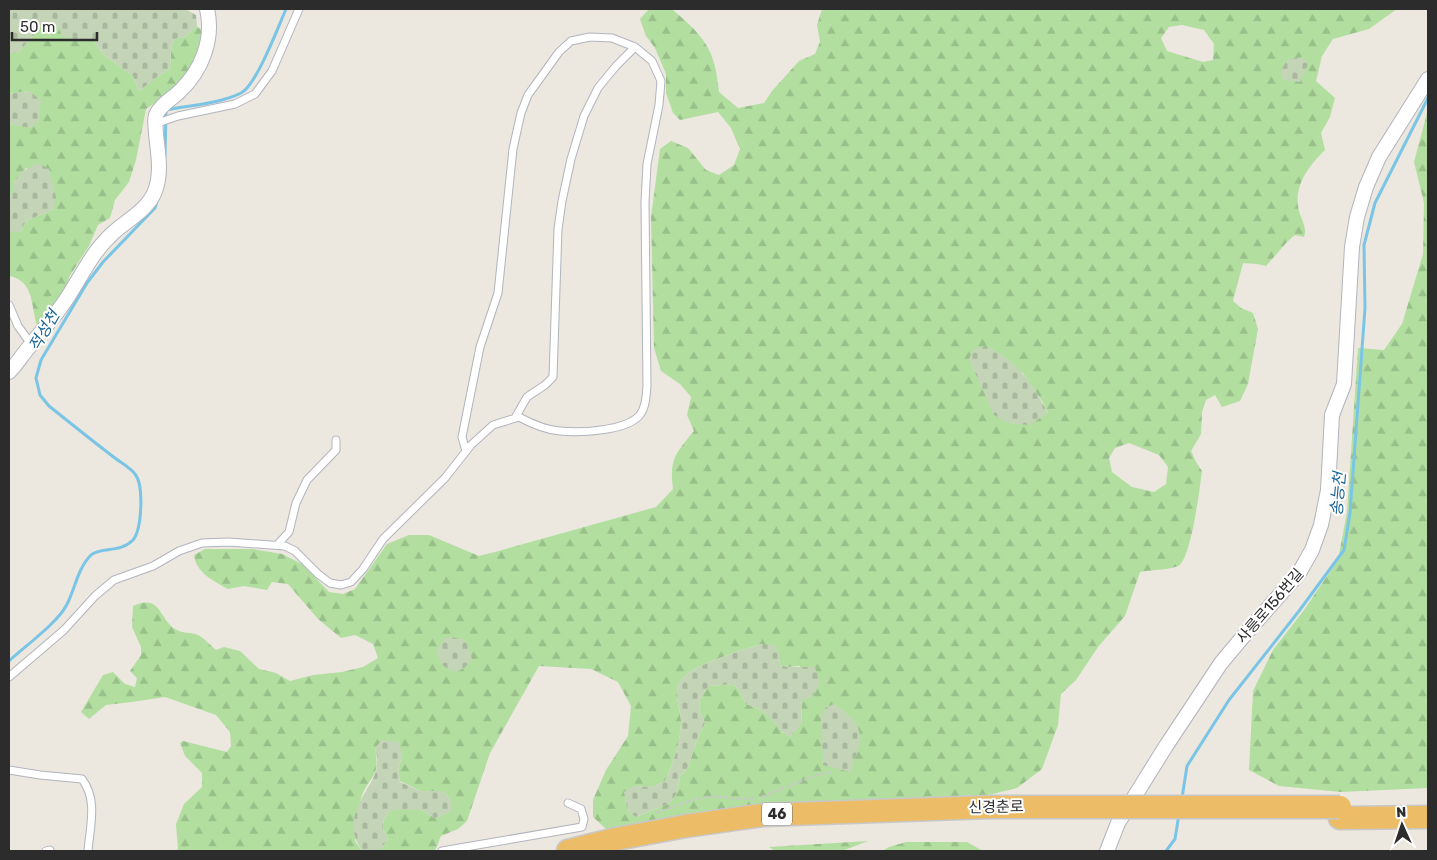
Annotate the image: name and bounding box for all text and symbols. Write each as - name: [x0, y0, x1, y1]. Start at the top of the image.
- scale bar: [12, 10, 98, 42]
- text: 50 m: [20, 18, 55, 36]
- water label: 적성천: [25, 305, 64, 355]
- water label: 송능천: [1327, 469, 1350, 517]
- street label: 사릉로156번길: [1233, 565, 1307, 647]
- street label: 신경춘로: [968, 798, 1024, 816]
- north arrow: [1377, 800, 1427, 850]
- road number: 46: [762, 802, 792, 826]
- text: N: [1396, 804, 1407, 821]

